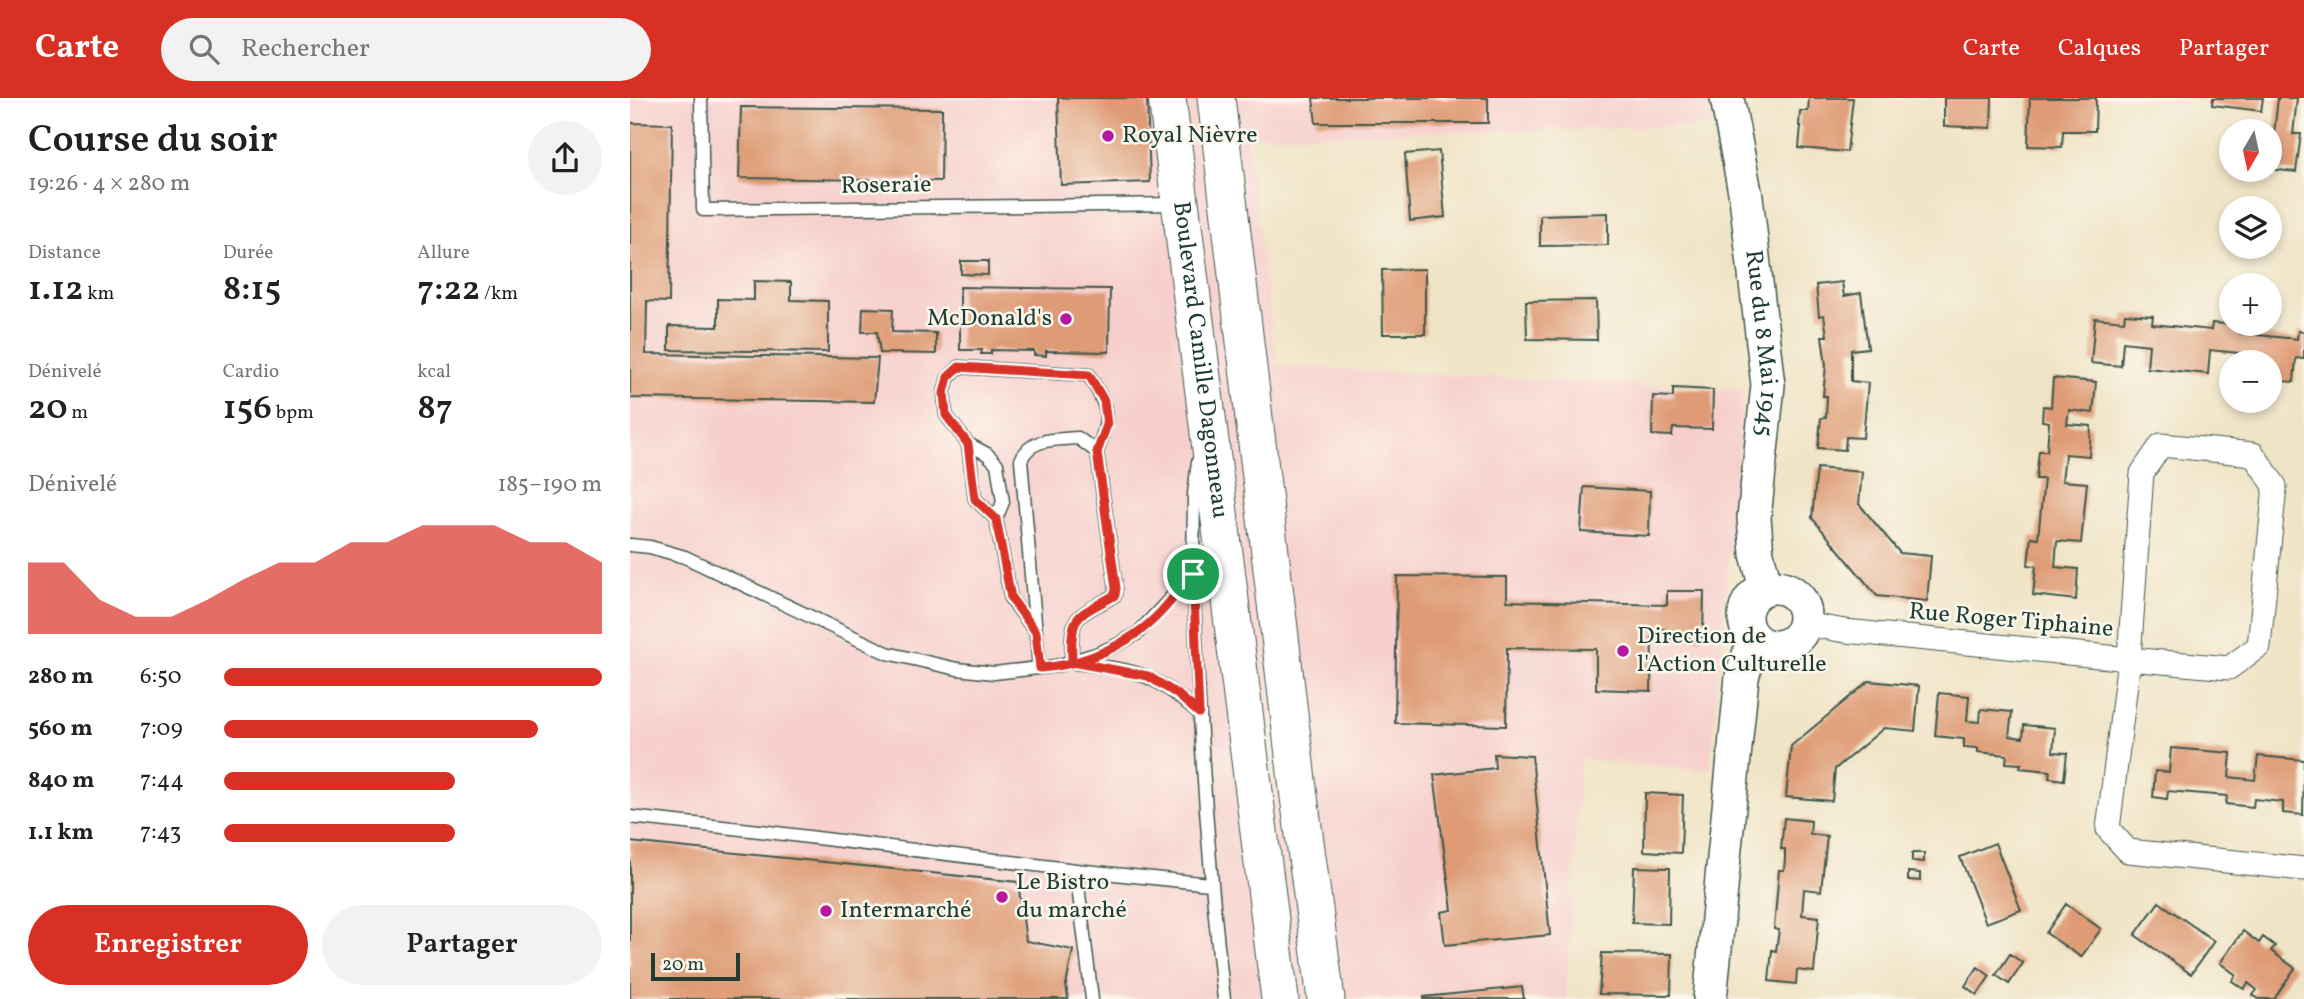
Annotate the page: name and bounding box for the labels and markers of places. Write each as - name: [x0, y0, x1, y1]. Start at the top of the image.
- place label: Royal Nièvre: [1122, 119, 1258, 153]
- marker: Royal Nièvre: [1100, 128, 1116, 144]
- place label: McDonald's: [927, 302, 1052, 336]
- marker: McDonald's: [1058, 311, 1074, 327]
- pin: [1163, 544, 1223, 604]
- place label: Direction de l'Action Culturelle: [1637, 620, 1827, 682]
- marker: Direction de l'Action Culturelle: [1615, 643, 1631, 659]
- place label: Le Bistro du marché: [1016, 866, 1127, 928]
- marker: Le Bistro du marché: [994, 889, 1010, 905]
- place label: Intermarché: [840, 894, 972, 928]
- marker: Intermarché: [818, 903, 834, 919]

